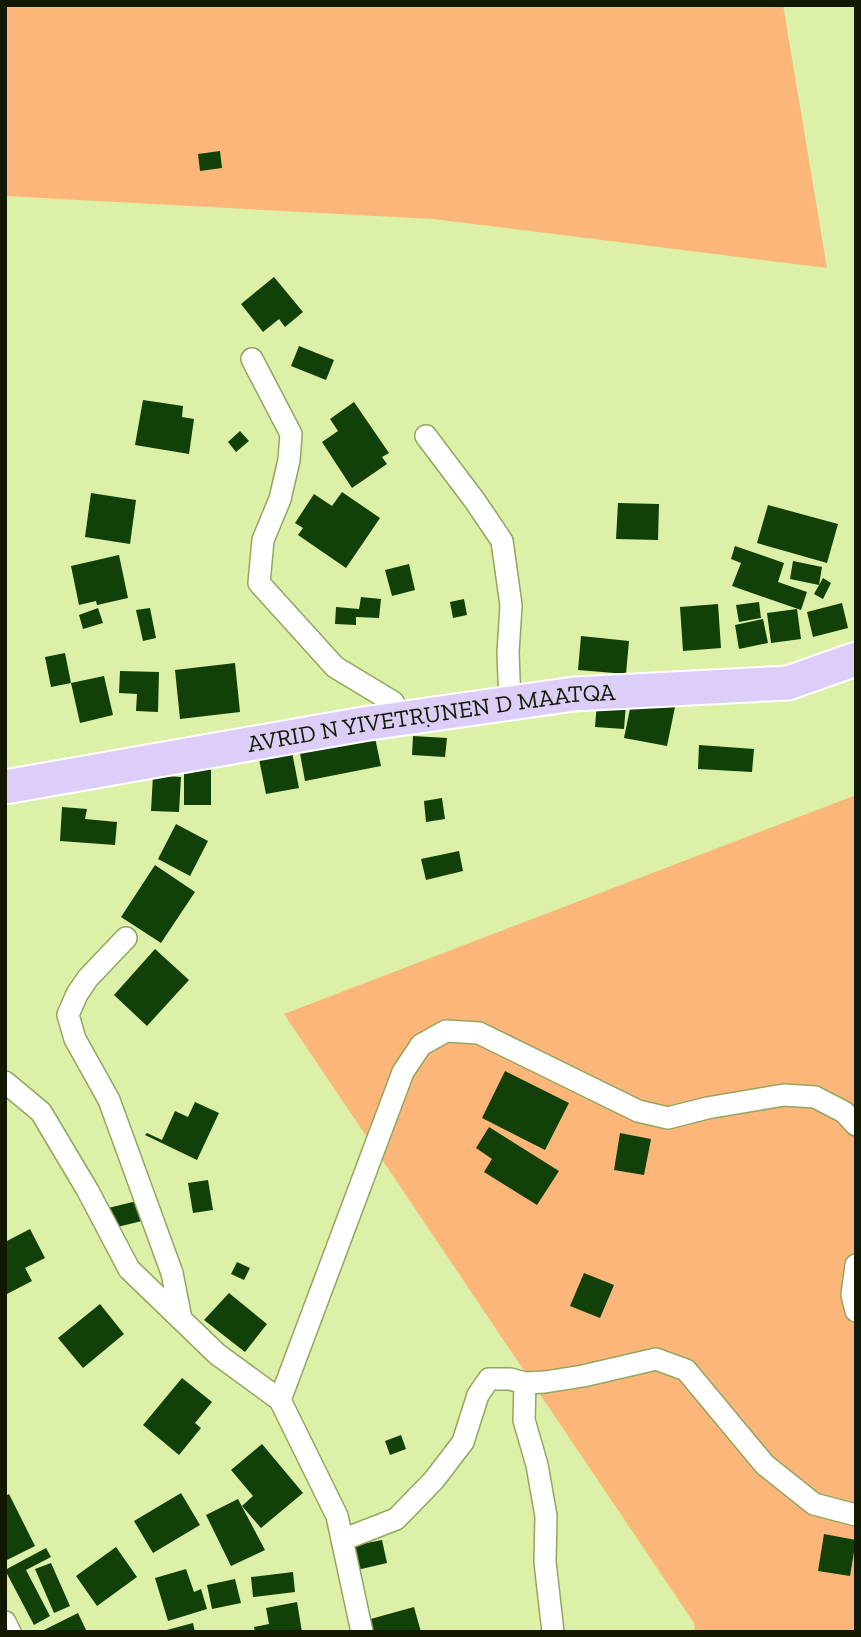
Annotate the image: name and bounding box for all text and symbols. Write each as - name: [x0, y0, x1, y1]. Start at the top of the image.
- street label: AVRID N YIVETṚUNEN D MAATQA: [245, 677, 616, 758]

